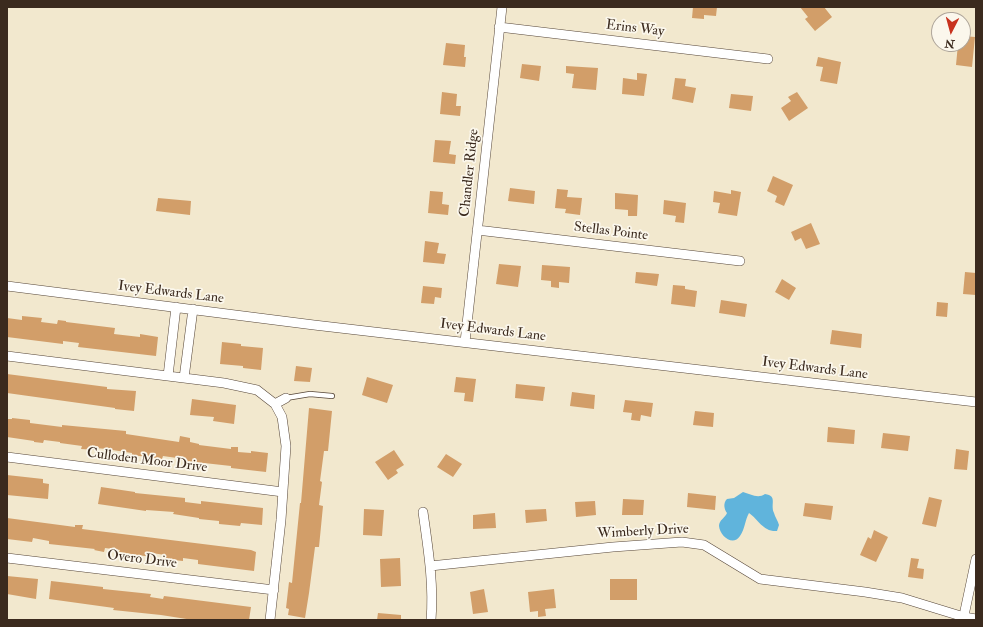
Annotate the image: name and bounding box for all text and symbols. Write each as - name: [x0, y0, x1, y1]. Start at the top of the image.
- north arrow: [931, 12, 971, 52]
- street label: Erins Way: [605, 17, 665, 41]
- text: N: [944, 36, 955, 50]
- street label: Chandler Ridge: [457, 128, 483, 218]
- street label: Stellas Pointe: [573, 219, 649, 245]
- street label: Ivey Edwards Lane: [117, 278, 225, 308]
- street label: Ivey Edwards Lane: [439, 316, 547, 346]
- street label: Ivey Edwards Lane: [761, 354, 869, 384]
- street label: Culloden Moor Drive: [86, 445, 208, 477]
- street label: Wimberly Drive: [597, 521, 689, 543]
- street label: Overo Drive: [106, 547, 178, 573]

